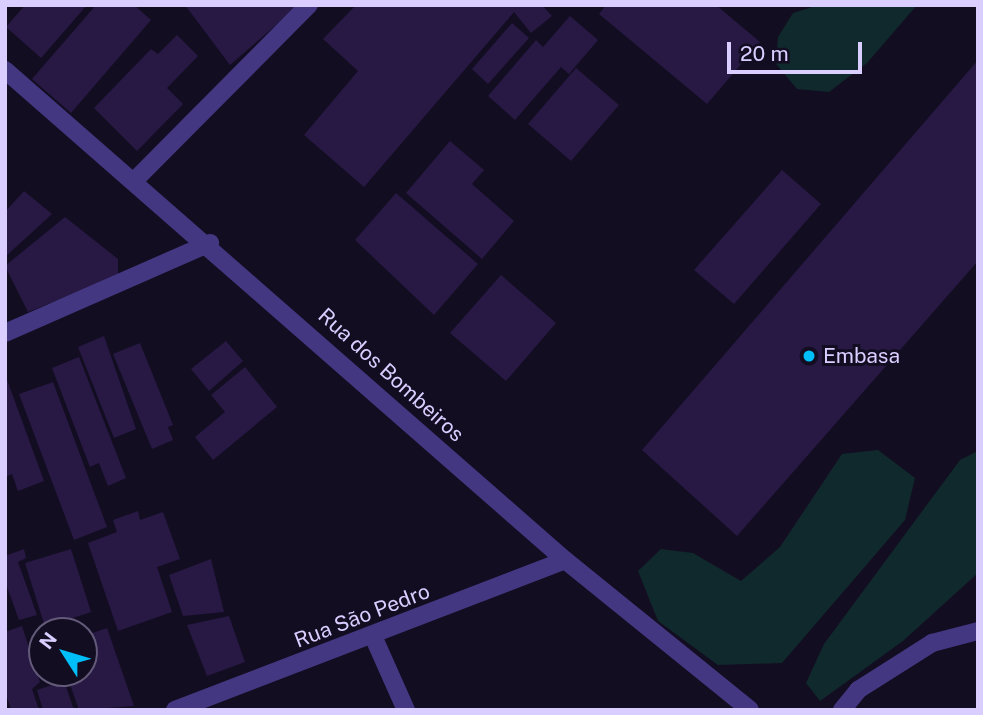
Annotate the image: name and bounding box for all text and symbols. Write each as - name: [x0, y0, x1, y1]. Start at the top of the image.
- scale bar: [731, 28, 866, 72]
- text: 20 m: [740, 41, 789, 66]
- street label: Rua dos Bombeiros: [313, 303, 469, 447]
- place label: Embasa: [823, 343, 900, 369]
- marker: Embasa: [801, 348, 817, 364]
- street label: Rua São Pedro: [291, 579, 433, 653]
- north arrow: [28, 617, 98, 687]
- text: N: [35, 628, 61, 653]

